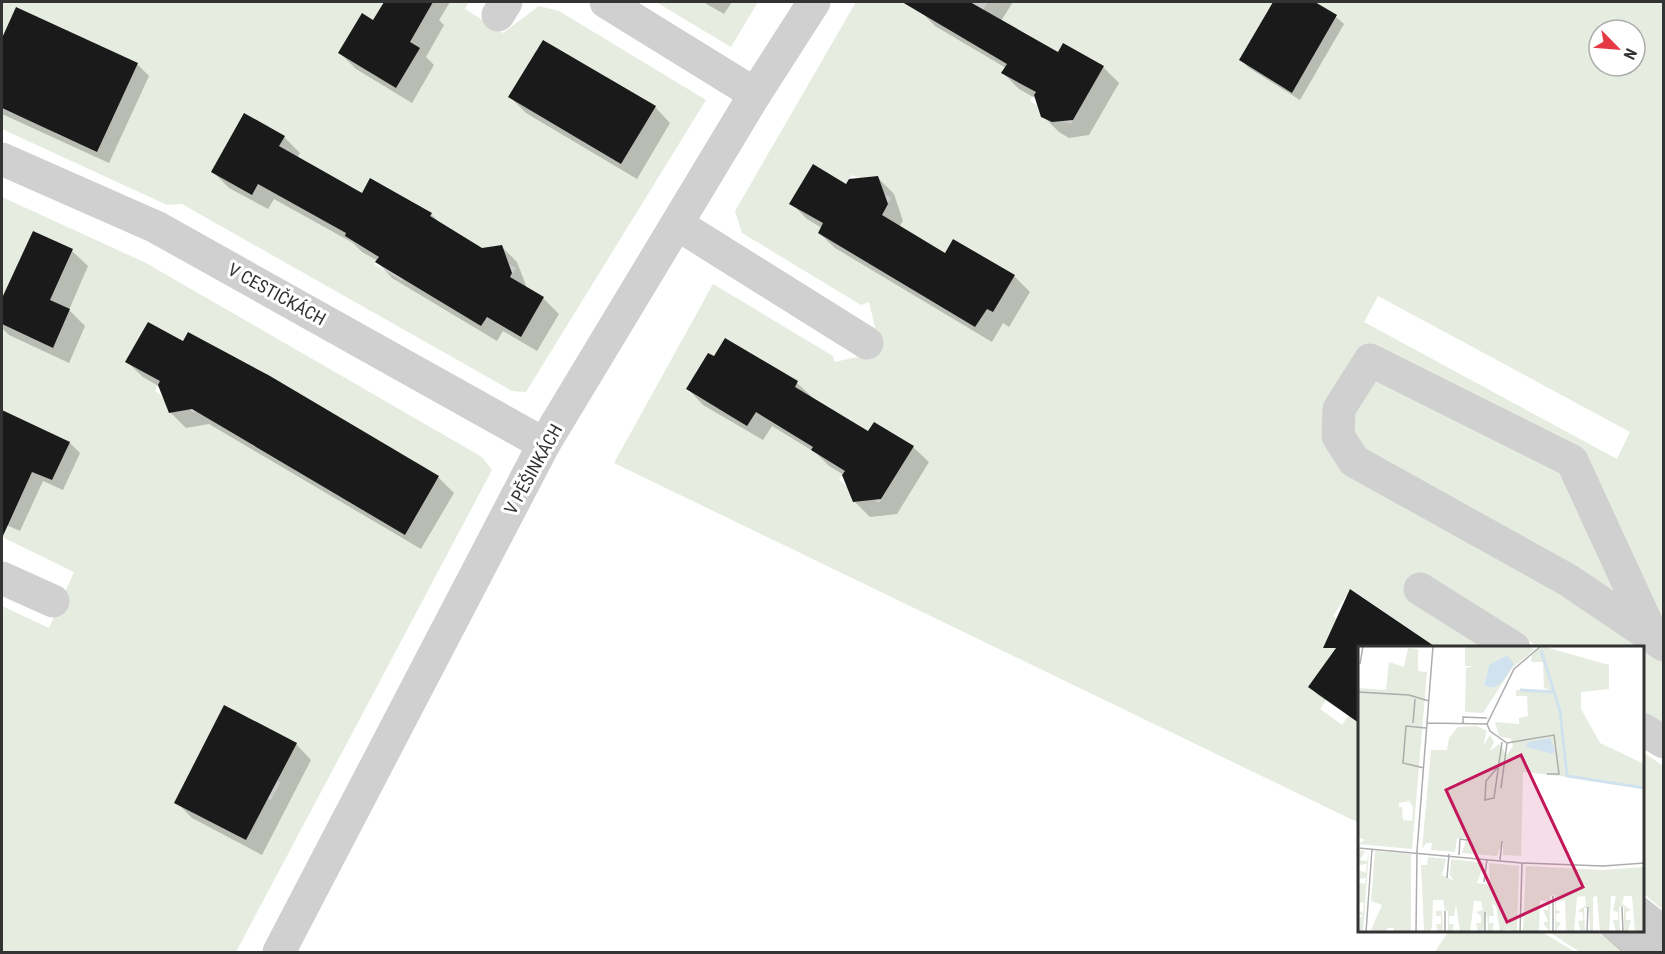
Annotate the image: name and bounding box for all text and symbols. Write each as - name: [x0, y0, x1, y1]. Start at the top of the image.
- north arrow: [1587, 18, 1647, 78]
- text: N: [1619, 46, 1641, 63]
- street label: V CESTIČKÁCH: [225, 259, 329, 329]
- street label: V PĚŠINKÁCH: [500, 420, 566, 518]
- inset map: [1358, 646, 1644, 933]

